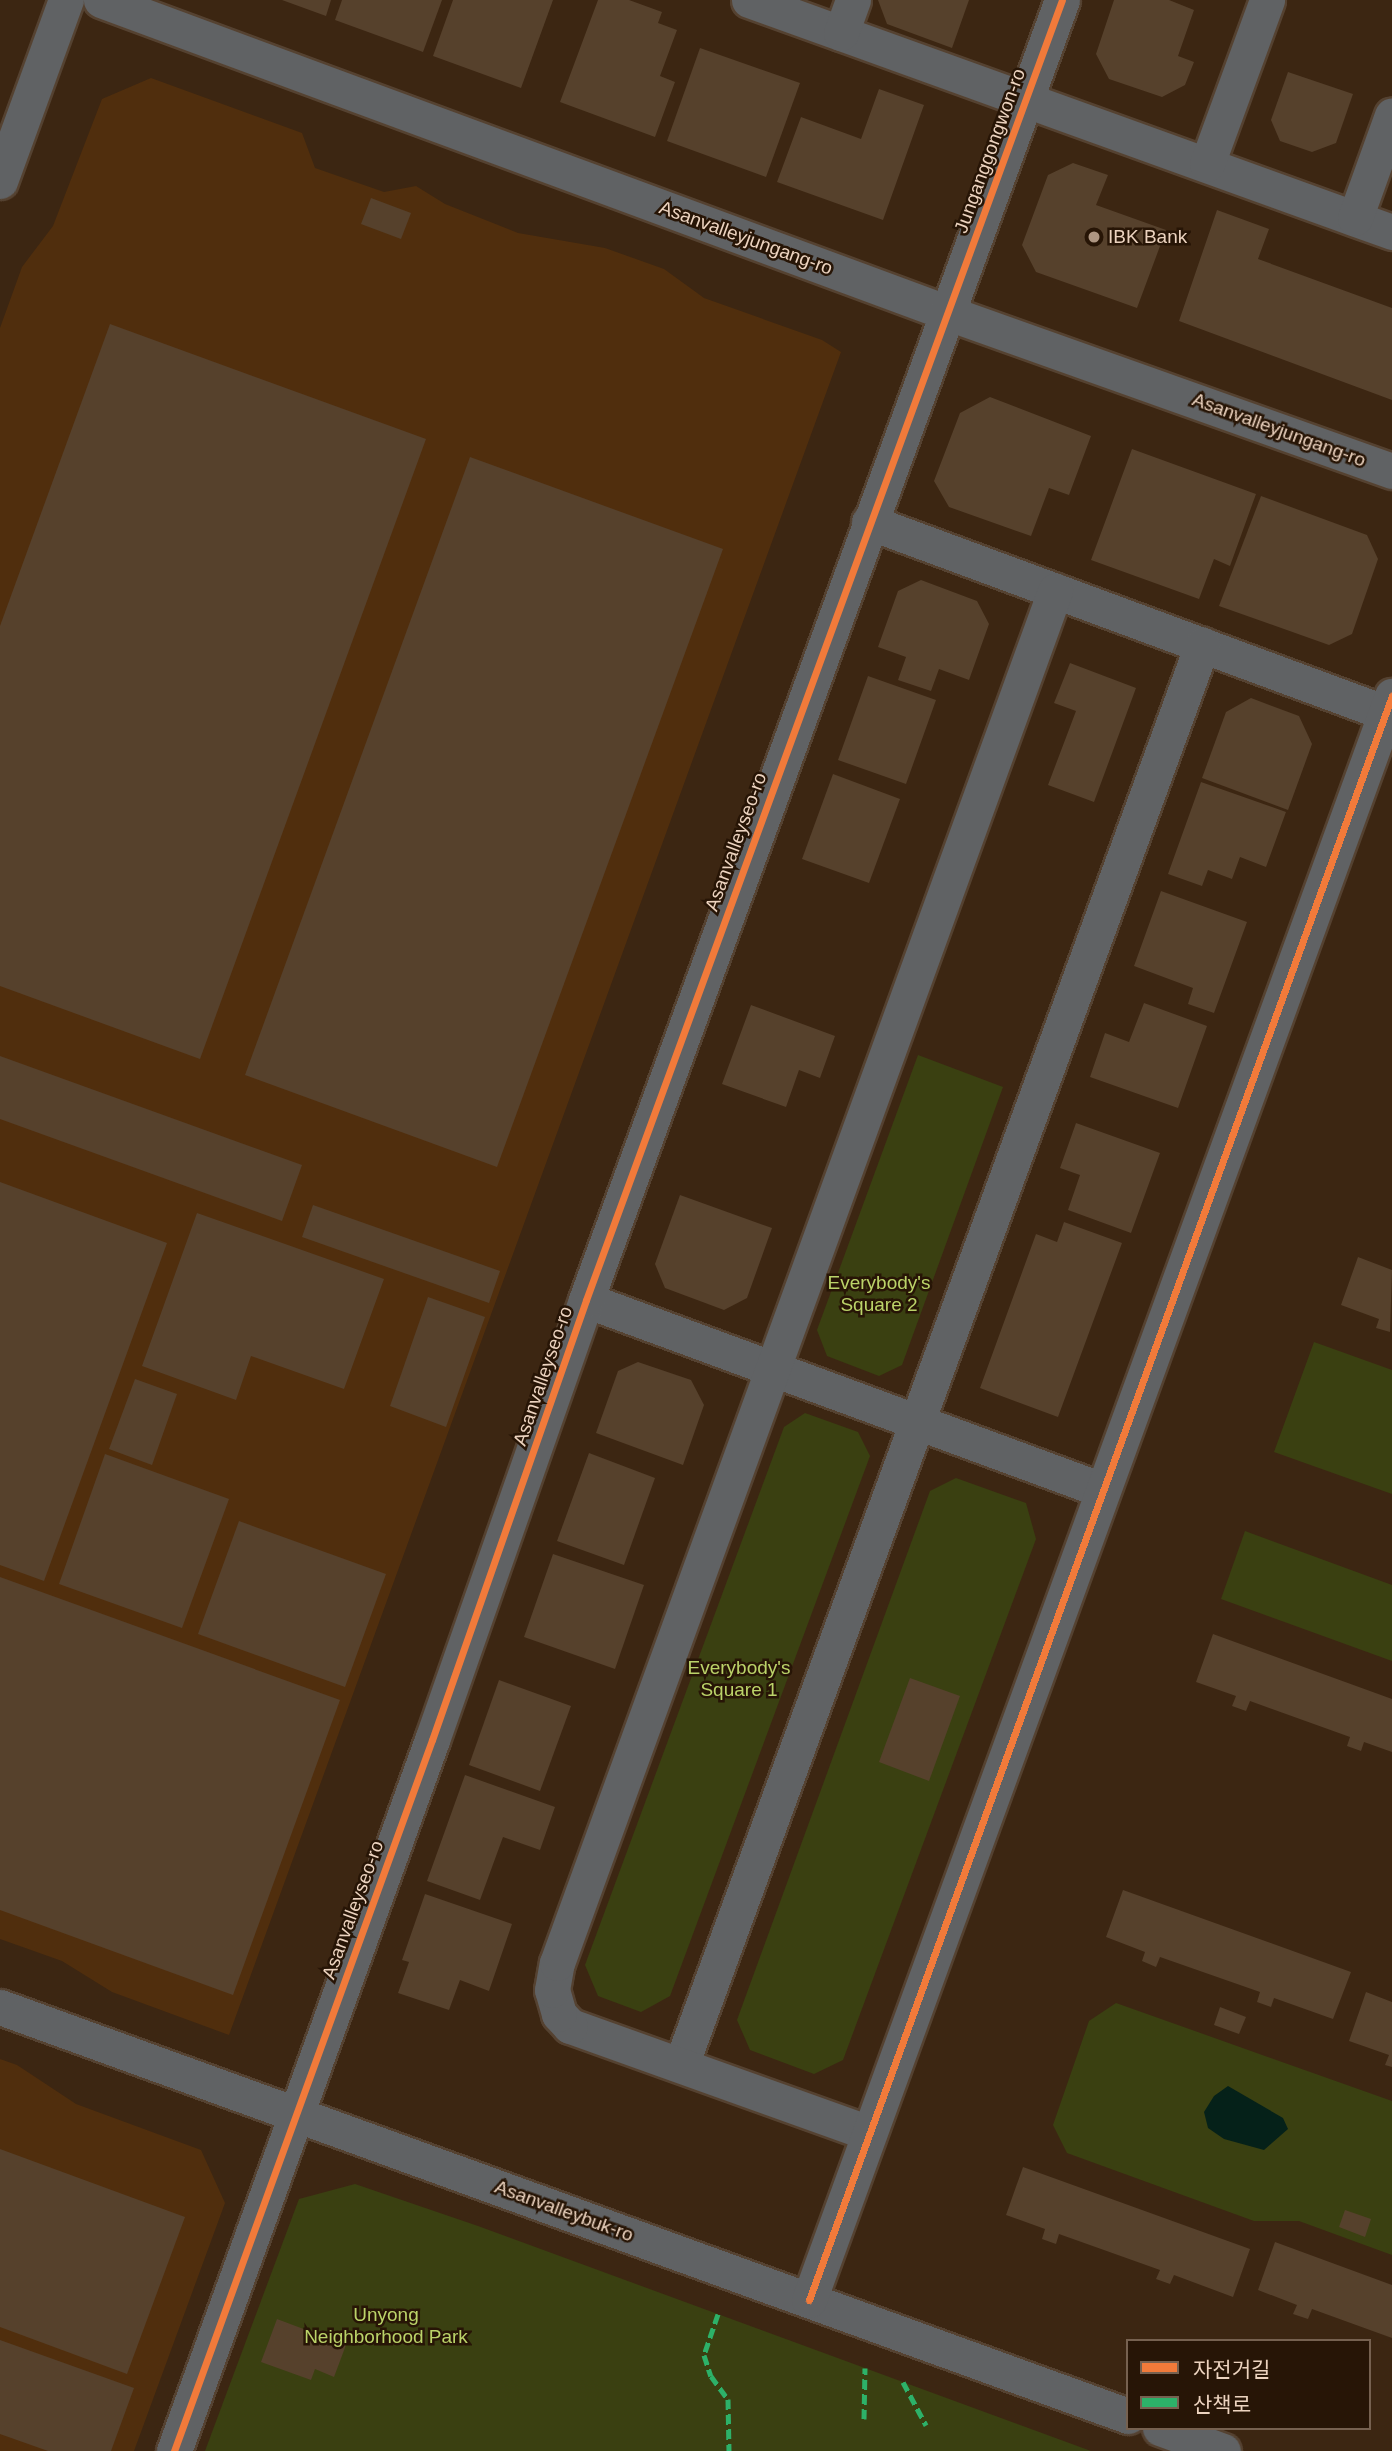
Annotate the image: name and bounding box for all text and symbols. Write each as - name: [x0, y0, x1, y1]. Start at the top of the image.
- street label: Junganggongwon-ro: [950, 66, 1030, 236]
- street label: Asanvalleyjungang-ro: [656, 196, 836, 280]
- place label: IBK Bank: [1108, 226, 1187, 248]
- marker: IBK Bank: [1086, 229, 1102, 245]
- street label: Asanvalleyjungang-ro: [1189, 388, 1369, 472]
- street label: Asanvalleyseo-ro: [700, 770, 772, 914]
- park label: Everybody's Square 2: [828, 1272, 930, 1316]
- street label: Asanvalleyseo-ro: [508, 1303, 578, 1449]
- park label: Everybody's Square 1: [688, 1657, 790, 1701]
- street label: Asanvalleyseo-ro: [317, 1838, 389, 1982]
- street label: Asanvalleybuk-ro: [492, 2175, 636, 2247]
- park label: Unyong Neighborhood Park: [304, 2304, 468, 2348]
- legend: [1126, 2339, 1371, 2430]
- text: 자전거길: [1193, 2358, 1270, 2381]
- text: 산책로: [1193, 2393, 1251, 2416]

